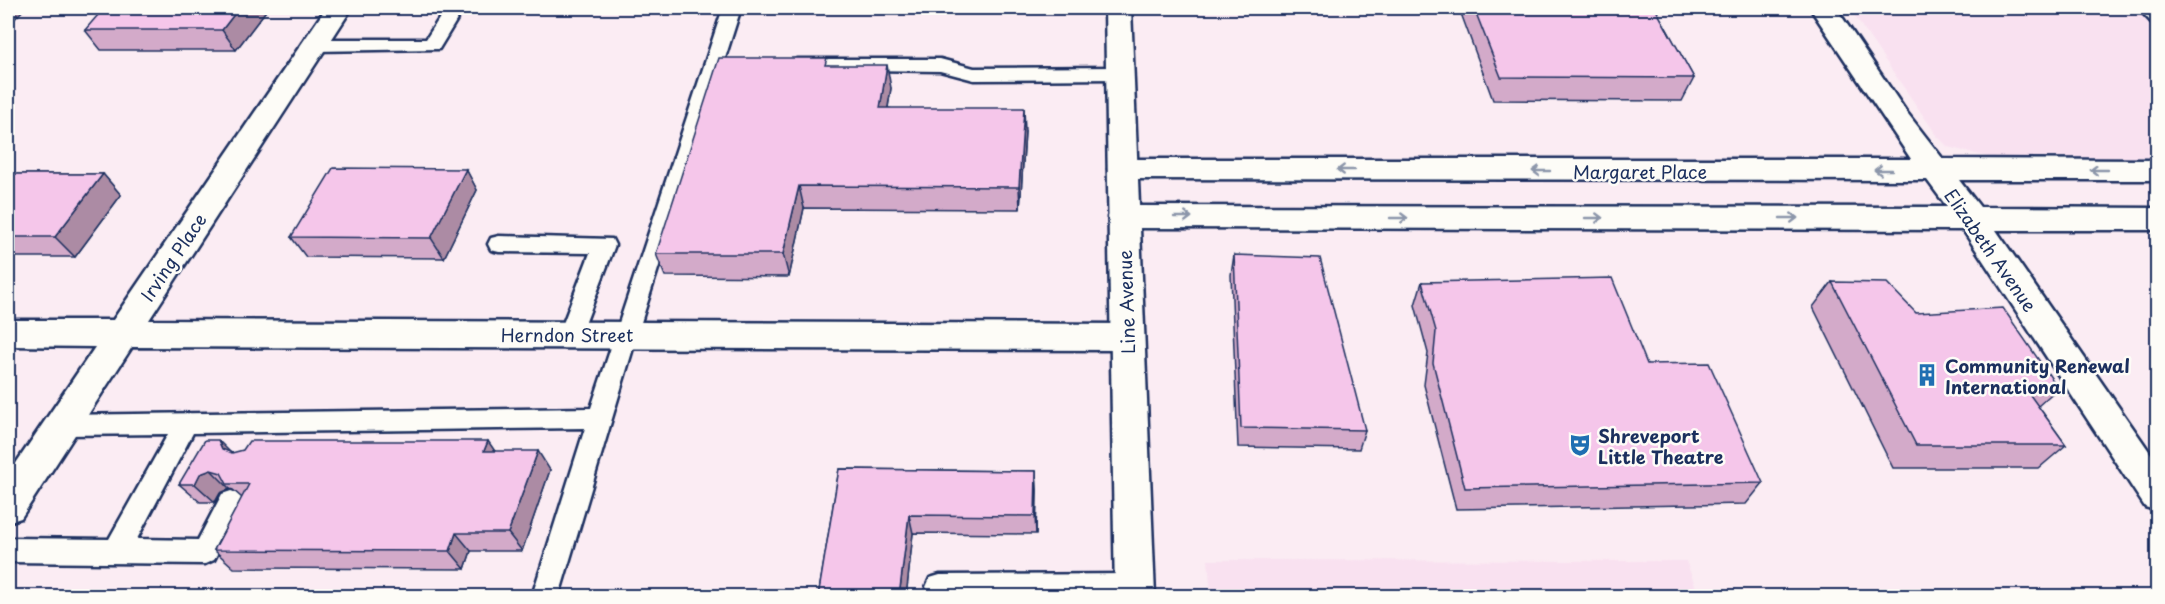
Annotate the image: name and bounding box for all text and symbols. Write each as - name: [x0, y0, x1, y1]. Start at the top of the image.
- street label: Margaret Place: [1573, 158, 1707, 185]
- one-way arrow: [1337, 164, 1357, 176]
- one-way arrow: [1874, 164, 1894, 176]
- one-way arrow: [2090, 164, 2109, 176]
- one-way arrow: [1532, 165, 1552, 177]
- street label: Elizabeth Avenue: [1938, 183, 2044, 317]
- street label: Irving Place: [134, 208, 212, 306]
- one-way arrow: [1172, 211, 1192, 223]
- one-way arrow: [1388, 212, 1408, 224]
- one-way arrow: [1583, 212, 1603, 224]
- one-way arrow: [1778, 212, 1798, 224]
- street label: Line Avenue: [1111, 249, 1141, 354]
- street label: Herndon Street: [501, 321, 633, 348]
- place label: Community Renewal International: [1945, 352, 2130, 400]
- building icon: Community Renewal International: [1914, 362, 1940, 388]
- place label: Shreveport Little Theatre: [1598, 422, 1724, 470]
- theatre icon: Shreveport Little Theatre: [1567, 432, 1593, 458]

